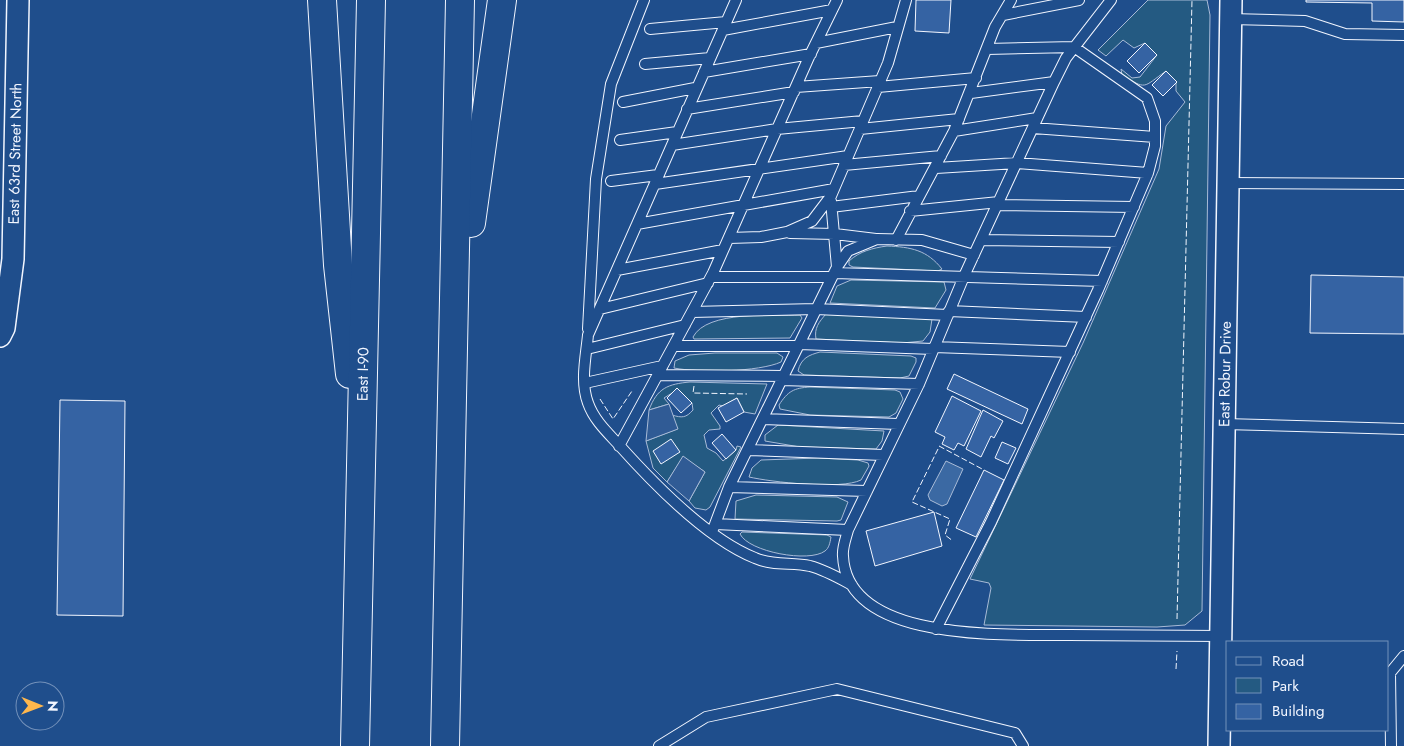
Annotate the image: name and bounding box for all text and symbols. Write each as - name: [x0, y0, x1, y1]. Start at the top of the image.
- street label: East 63rd Street North: [3, 83, 27, 225]
- street label: East Robur Drive: [1213, 321, 1237, 427]
- street label: East I-90: [351, 347, 375, 401]
- legend: [1226, 641, 1389, 731]
- text: Road: [1272, 650, 1304, 672]
- text: Park: [1272, 675, 1299, 697]
- north arrow: [15, 681, 65, 731]
- text: N: [43, 700, 63, 712]
- text: Building: [1272, 700, 1324, 722]

